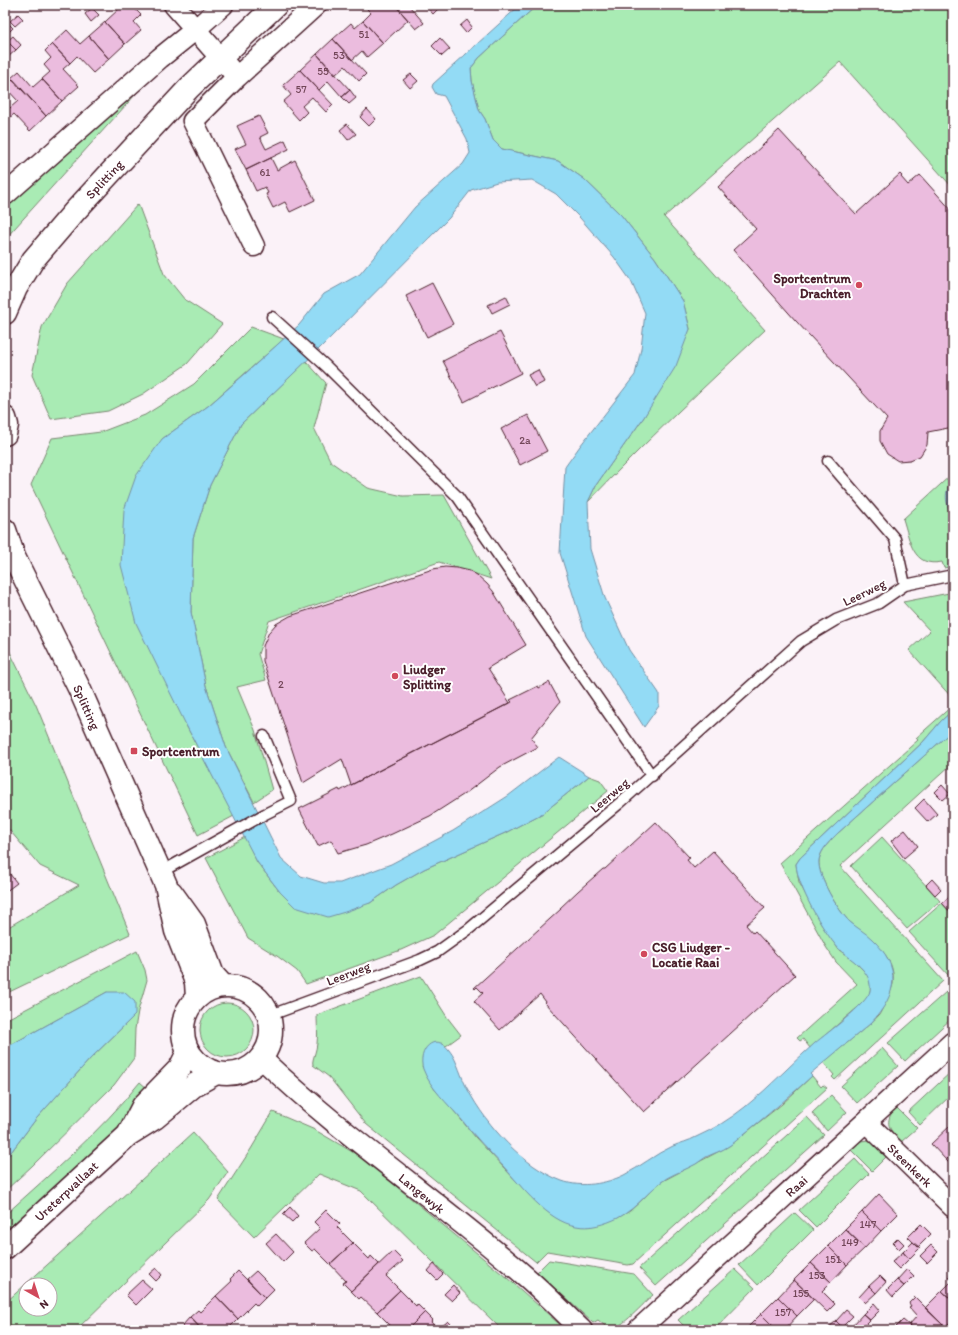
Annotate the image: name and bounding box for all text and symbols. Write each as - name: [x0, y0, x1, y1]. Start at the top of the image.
- house number: 51: [359, 28, 369, 41]
- house number: 53: [333, 49, 345, 62]
- house number: 55: [317, 65, 329, 78]
- house number: 57: [295, 83, 307, 96]
- street label: Splitting: [83, 157, 126, 202]
- house number: 61: [260, 166, 270, 179]
- place label: Sportcentrum Drachten: [773, 271, 852, 301]
- marker: Sportcentrum Drachten: [854, 280, 864, 290]
- house number: 2a: [519, 434, 531, 447]
- street label: Leerweg: [840, 576, 888, 609]
- place label: Liudger Splitting: [403, 662, 451, 693]
- marker: Liudger Splitting: [390, 671, 400, 681]
- house number: 2: [278, 678, 284, 691]
- street label: Splitting: [70, 682, 103, 732]
- place label: Sportcentrum: [142, 744, 220, 760]
- marker: Sportcentrum: [129, 746, 139, 756]
- street label: Leerweg: [587, 775, 632, 816]
- place label: CSG Liudger - Locatie Raai: [652, 940, 731, 970]
- marker: CSG Liudger - Locatie Raai: [639, 949, 649, 959]
- street label: Leerweg: [324, 958, 373, 989]
- street label: Steenkerk: [884, 1140, 935, 1191]
- street label: Ureterpvallaat: [32, 1158, 101, 1225]
- street label: Langewyk: [396, 1170, 448, 1217]
- street label: Raai: [782, 1173, 810, 1200]
- house number: 147: [859, 1218, 877, 1231]
- house number: 149: [841, 1236, 859, 1249]
- house number: 151: [825, 1253, 841, 1266]
- house number: 153: [809, 1269, 825, 1282]
- north arrow: [18, 1277, 58, 1317]
- house number: 155: [793, 1287, 810, 1300]
- text: N: [37, 1297, 51, 1312]
- house number: 157: [775, 1306, 792, 1319]

